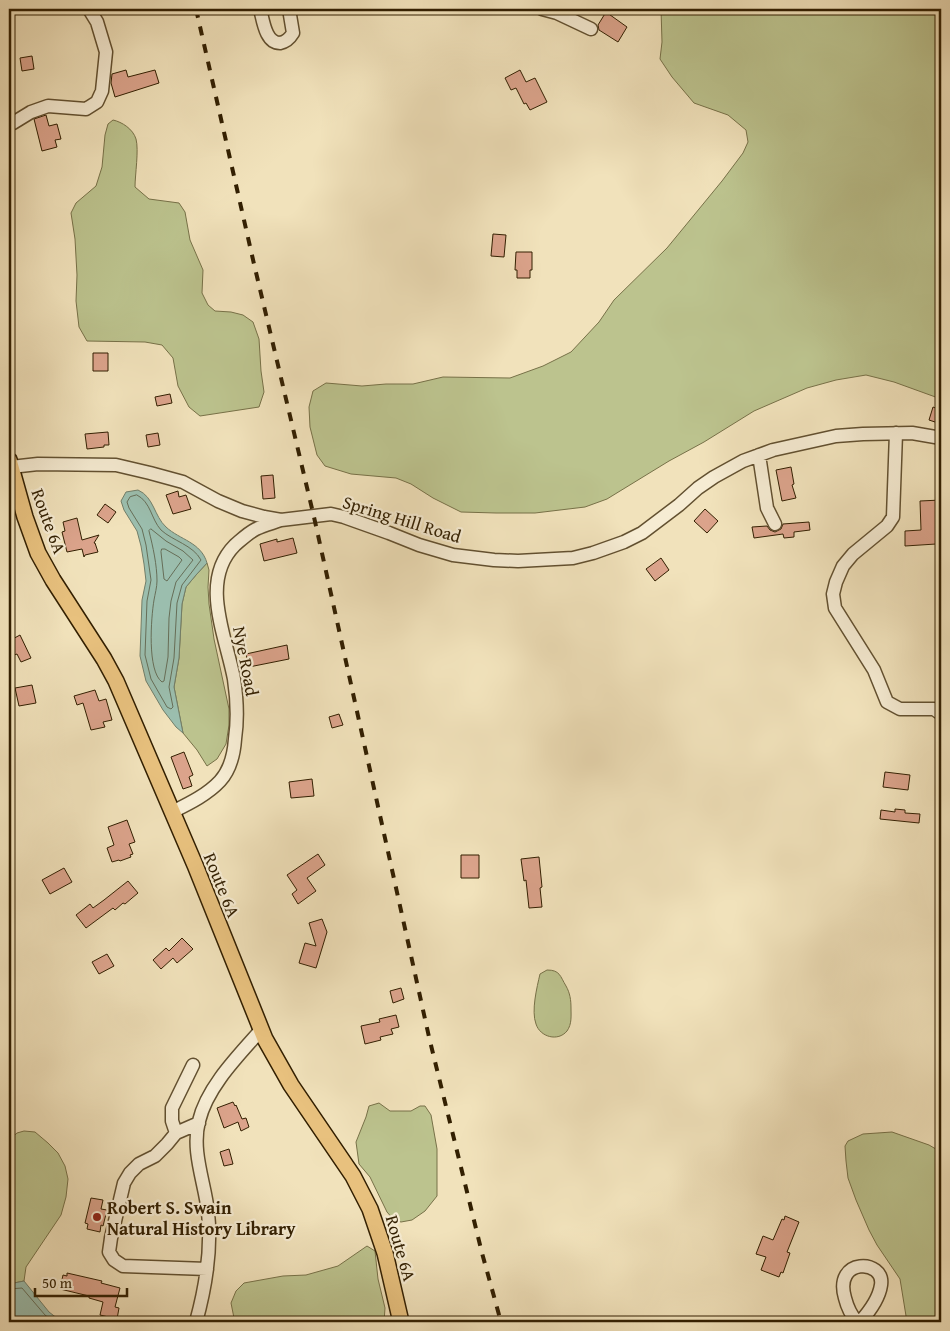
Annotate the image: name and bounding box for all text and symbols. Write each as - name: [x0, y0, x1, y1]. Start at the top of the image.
- street label: Route 6A: [25, 485, 73, 557]
- street label: Spring Hill Road: [339, 488, 465, 550]
- street label: Nye Road: [226, 624, 266, 699]
- street label: Route 6A: [197, 849, 247, 921]
- place label: Robert S. Swain Natural History Library: [107, 1194, 296, 1242]
- marker: Robert S. Swain Natural History Library: [91, 1211, 103, 1223]
- street label: Route 6A: [379, 1212, 423, 1284]
- scale bar: [35, 1266, 128, 1298]
- text: 50 m: [42, 1272, 73, 1293]

